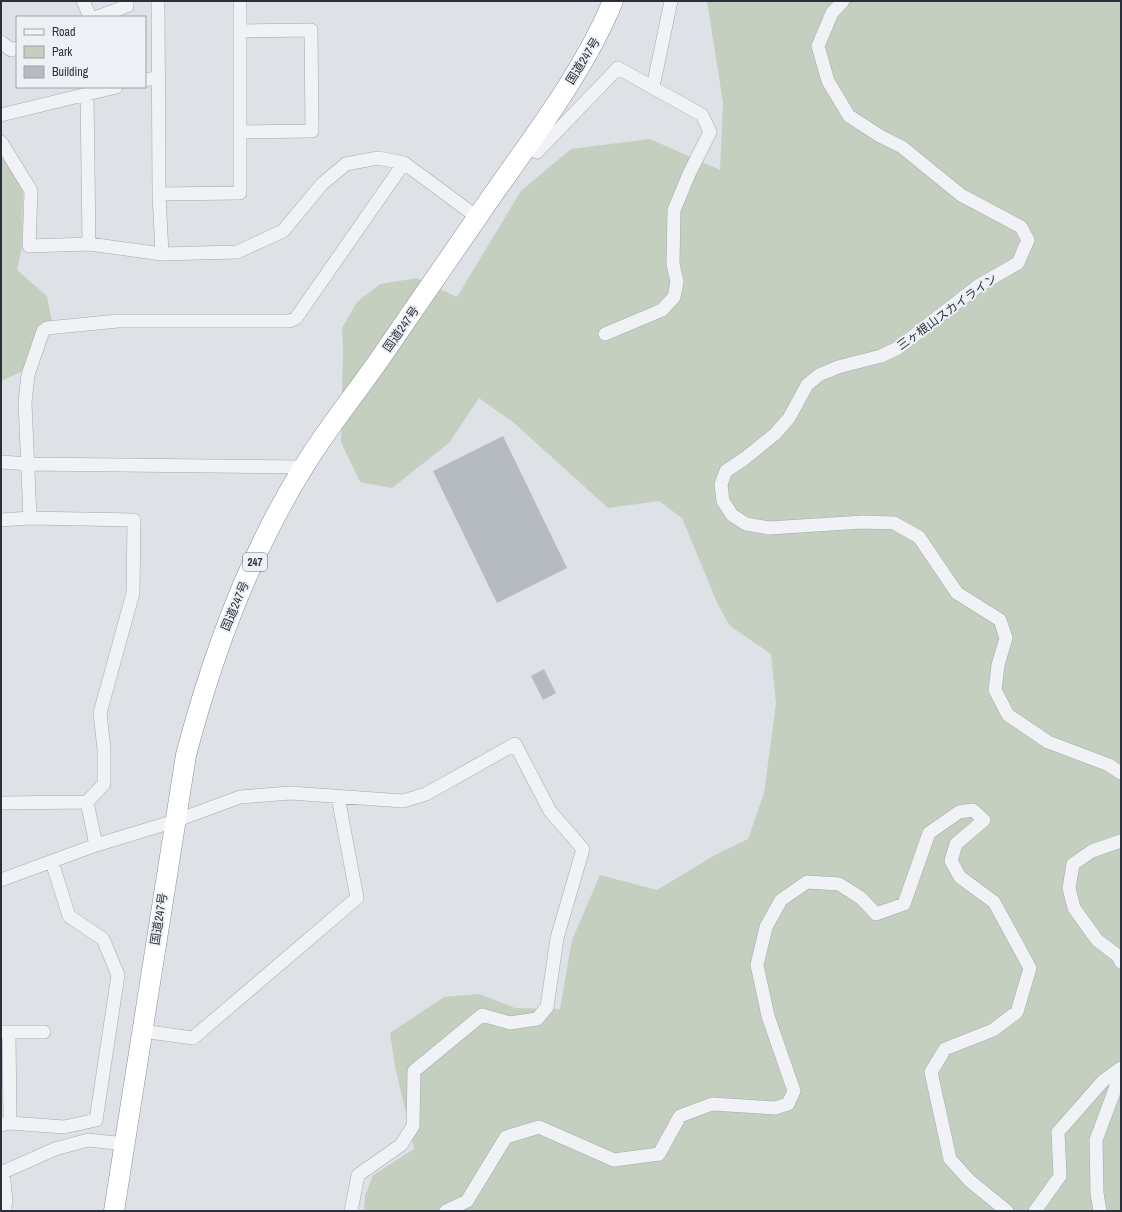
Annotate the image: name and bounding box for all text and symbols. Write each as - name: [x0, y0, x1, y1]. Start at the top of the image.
- legend: [16, 16, 146, 88]
- text: Road: [52, 24, 76, 40]
- street label: 国道247号: [562, 35, 604, 87]
- text: Park: [52, 44, 72, 60]
- text: Building: [52, 64, 89, 80]
- street label: 三ヶ根山スカイライン: [894, 270, 1000, 354]
- street label: 国道247号: [379, 303, 423, 355]
- road number: 247: [243, 553, 267, 571]
- street label: 国道247号: [217, 579, 253, 633]
- street label: 国道247号: [147, 892, 171, 946]

